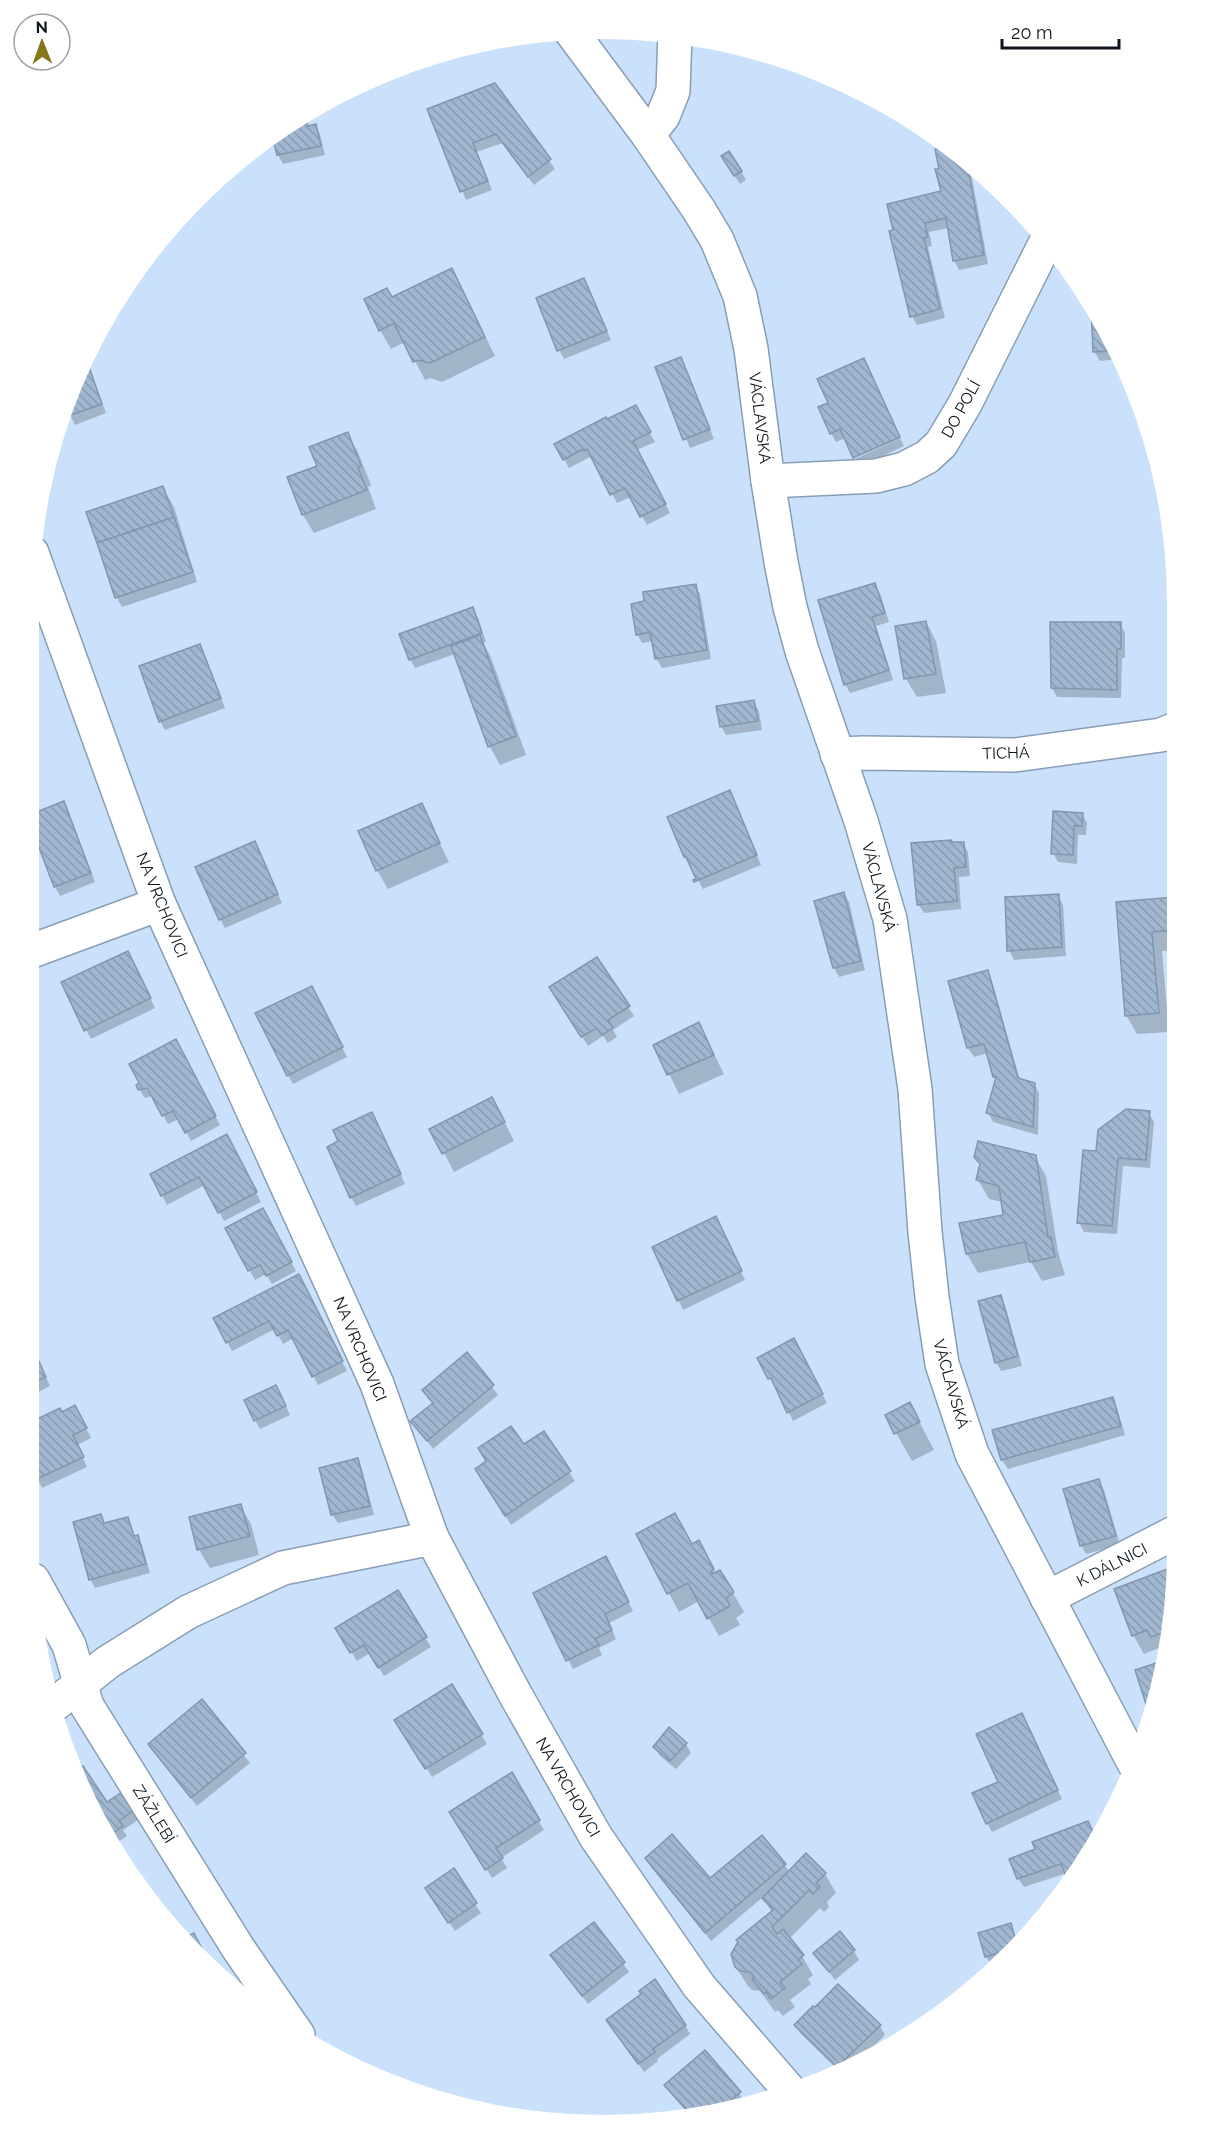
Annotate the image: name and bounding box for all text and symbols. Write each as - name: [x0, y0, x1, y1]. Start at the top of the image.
- north arrow: [12, 12, 72, 72]
- scale bar: [1002, 12, 1119, 50]
- text: N: [35, 18, 48, 37]
- text: 20 m: [1011, 22, 1053, 43]
- street label: VÁCLAVSKÁ: [745, 371, 776, 465]
- street label: DO POLÍ: [937, 376, 985, 441]
- street label: TICHÁ: [982, 742, 1030, 763]
- street label: VÁCLAVSKÁ: [858, 840, 901, 934]
- street label: NA VRCHOVICI: [132, 850, 192, 960]
- street label: NA VRCHOVICI: [329, 1294, 391, 1404]
- street label: VÁCLAVSKÁ: [929, 1337, 974, 1431]
- street label: K DÁLNICI: [1073, 1538, 1150, 1591]
- street label: NA VRCHOVICI: [532, 1734, 604, 1840]
- street label: ZÁŽLEBÍ: [129, 1781, 180, 1846]

